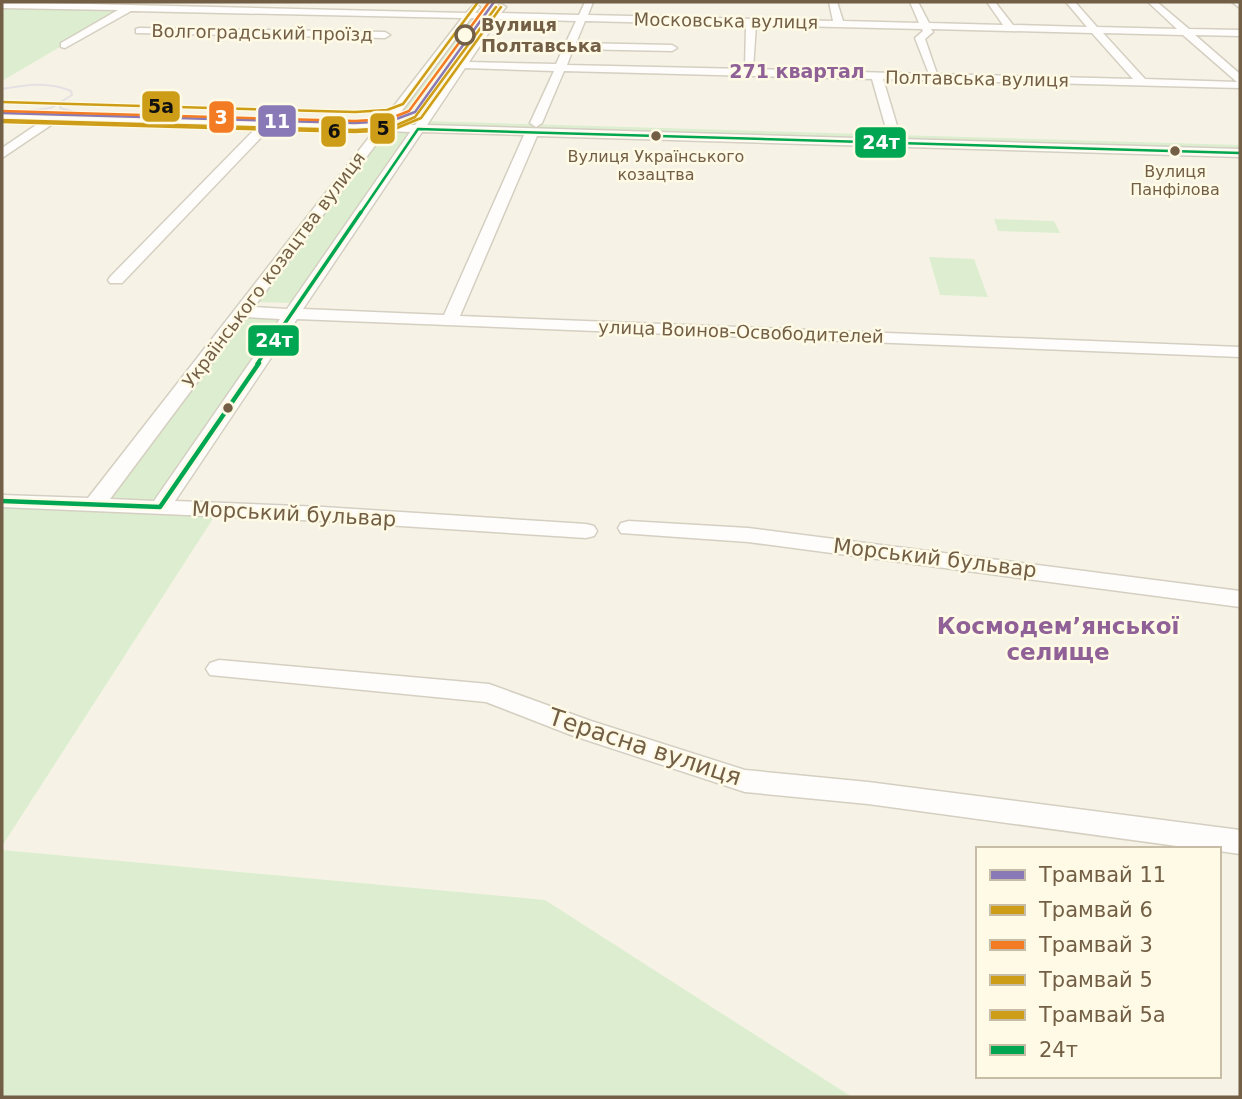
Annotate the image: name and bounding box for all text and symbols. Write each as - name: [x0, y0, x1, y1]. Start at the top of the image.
- street label: Московська вулиця: [634, 8, 818, 33]
- place label: Вулиця Полтавська: [481, 14, 602, 56]
- street label: Волгоградський проїзд: [151, 20, 373, 45]
- marker: Вулиця Полтавська: [455, 25, 475, 45]
- district label: 271 квартал: [729, 60, 865, 82]
- street label: Полтавська вулиця: [885, 66, 1069, 91]
- line badge: 5а: [141, 90, 181, 123]
- text: 5а: [148, 95, 174, 117]
- line badge: 3: [208, 100, 235, 134]
- line badge: 11: [257, 104, 297, 138]
- text: 3: [214, 106, 228, 128]
- text: 11: [264, 110, 290, 132]
- line badge: 5: [369, 112, 396, 145]
- line badge: 6: [320, 115, 347, 148]
- text: 5: [376, 117, 390, 139]
- text: 6: [327, 120, 341, 142]
- line badge: 24т: [854, 126, 907, 159]
- marker: Вулиця Українського козацтва: [649, 129, 663, 143]
- text: 24т: [862, 131, 900, 153]
- marker: Вулиця Панфілова: [1168, 144, 1182, 158]
- place label: Вулиця Українського козацтва: [568, 147, 744, 184]
- street label: Українського козацтва вулиця: [178, 148, 369, 392]
- place label: Вулиця Панфілова: [1130, 162, 1220, 199]
- street label: улица Воинов-Освободителей: [598, 316, 884, 347]
- line badge: 24т: [247, 324, 300, 357]
- text: 24т: [255, 329, 293, 351]
- unlabelled marker: [221, 401, 235, 415]
- street label: Морський бульвар: [191, 497, 397, 531]
- street label: Морський бульвар: [832, 534, 1038, 582]
- district label: Космодем’янської селище: [937, 613, 1179, 665]
- street label: Терасна вулиця: [544, 702, 745, 791]
- legend: [976, 847, 1221, 1078]
- text: Трамвай 11: [1038, 863, 1166, 887]
- text: Трамвай 6: [1038, 898, 1153, 922]
- text: Трамвай 3: [1038, 933, 1153, 957]
- text: Трамвай 5: [1038, 968, 1153, 992]
- text: Трамвай 5а: [1038, 1003, 1166, 1027]
- text: 24т: [1039, 1038, 1078, 1062]

